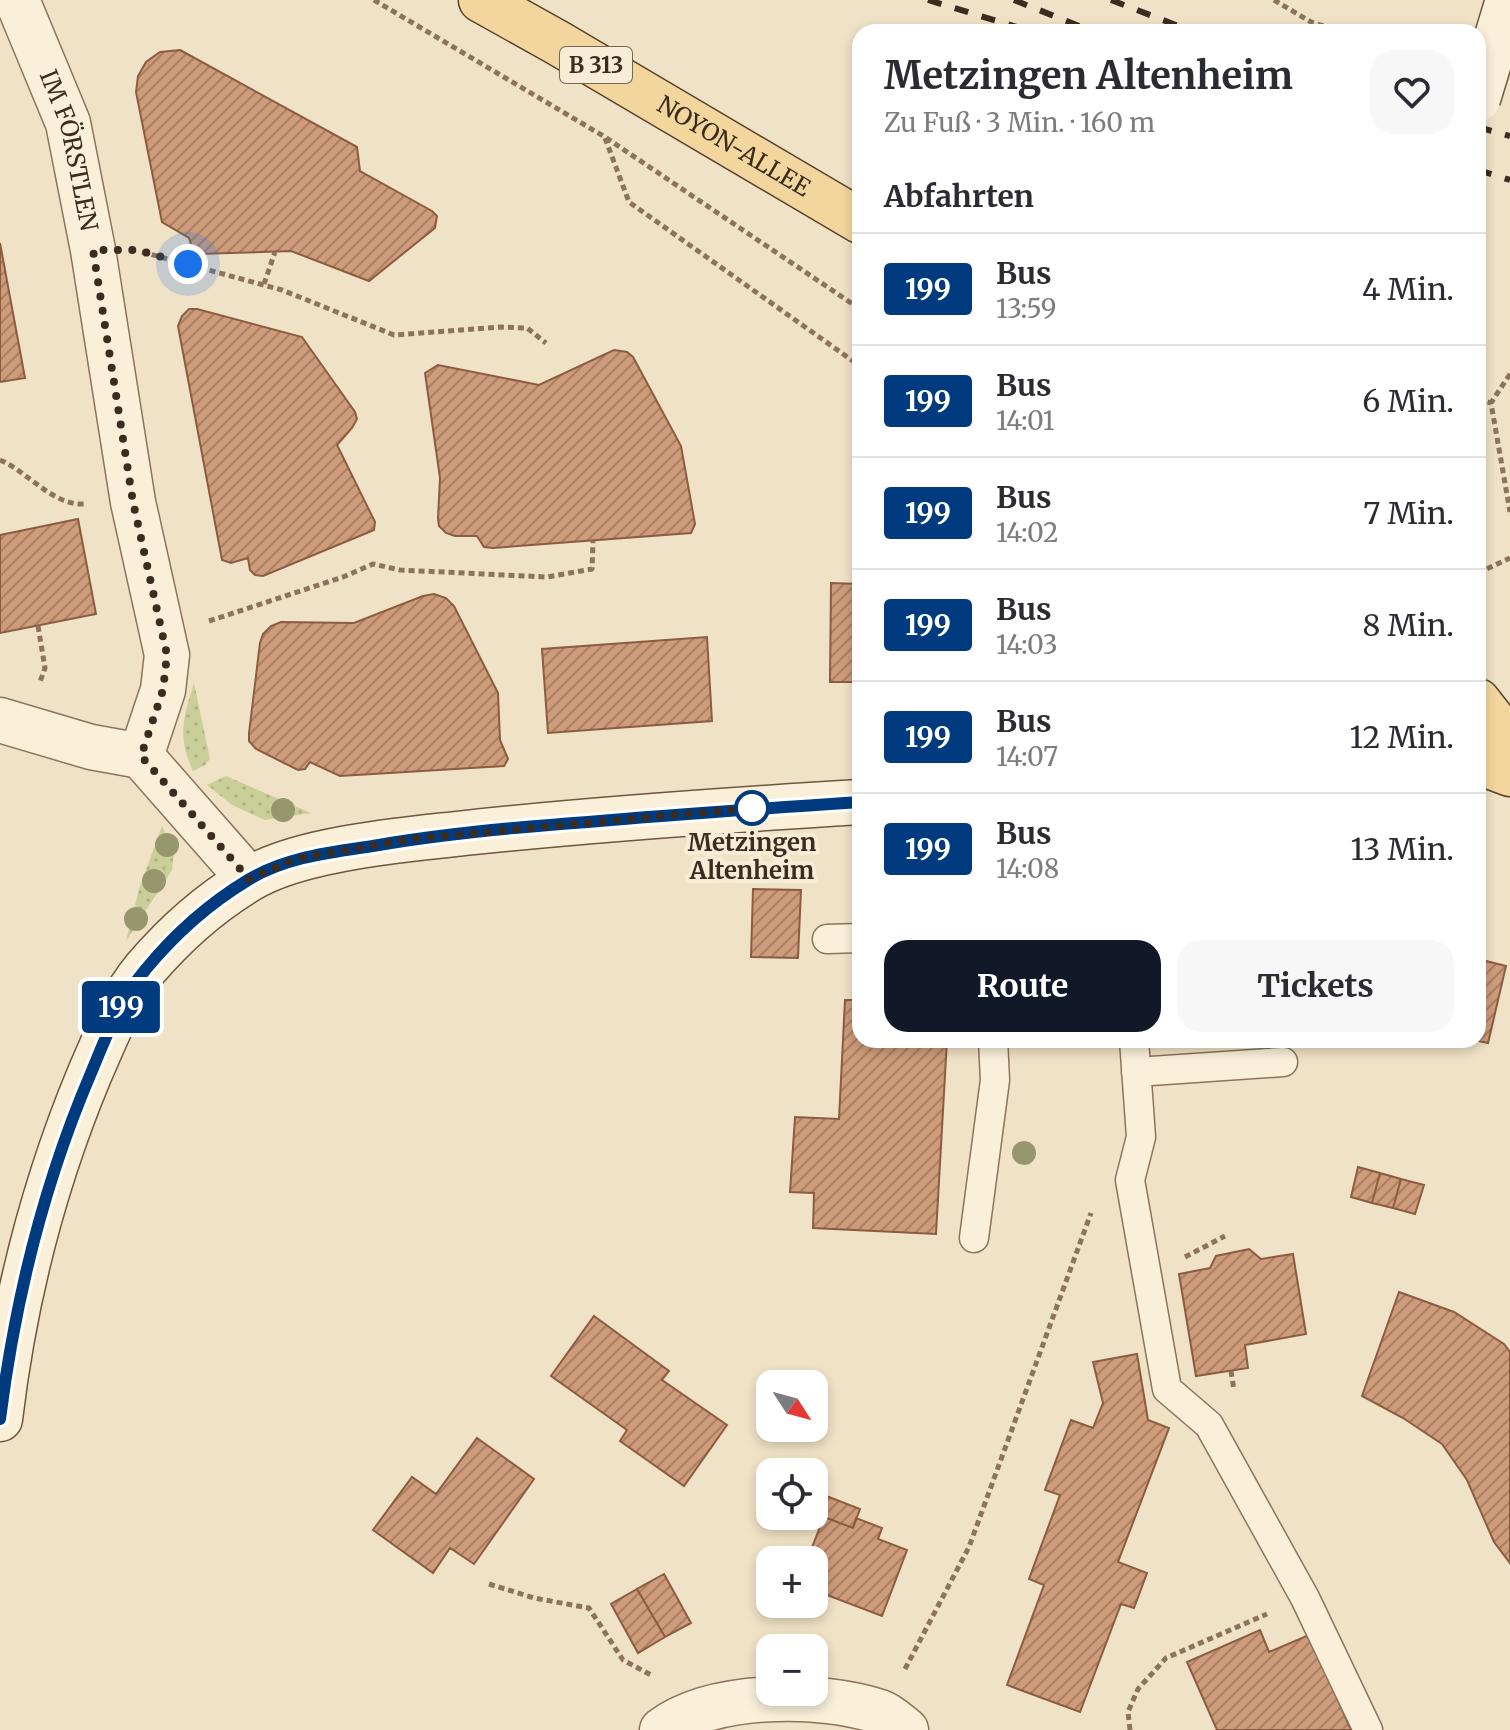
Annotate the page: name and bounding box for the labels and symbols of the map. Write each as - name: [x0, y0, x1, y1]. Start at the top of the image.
- road number: B 313: [560, 47, 632, 83]
- street label: IM FÖRSTLEN: [33, 65, 105, 234]
- street label: NOYON-ALLEE: [652, 89, 817, 204]
- your location: [168, 244, 208, 284]
- marker: Metzingen Altenheim: [735, 791, 769, 825]
- place label: Metzingen Altenheim: [688, 827, 816, 886]
- line badge: 199: [75, 981, 167, 1033]
- north arrow: [756, 1370, 828, 1442]

